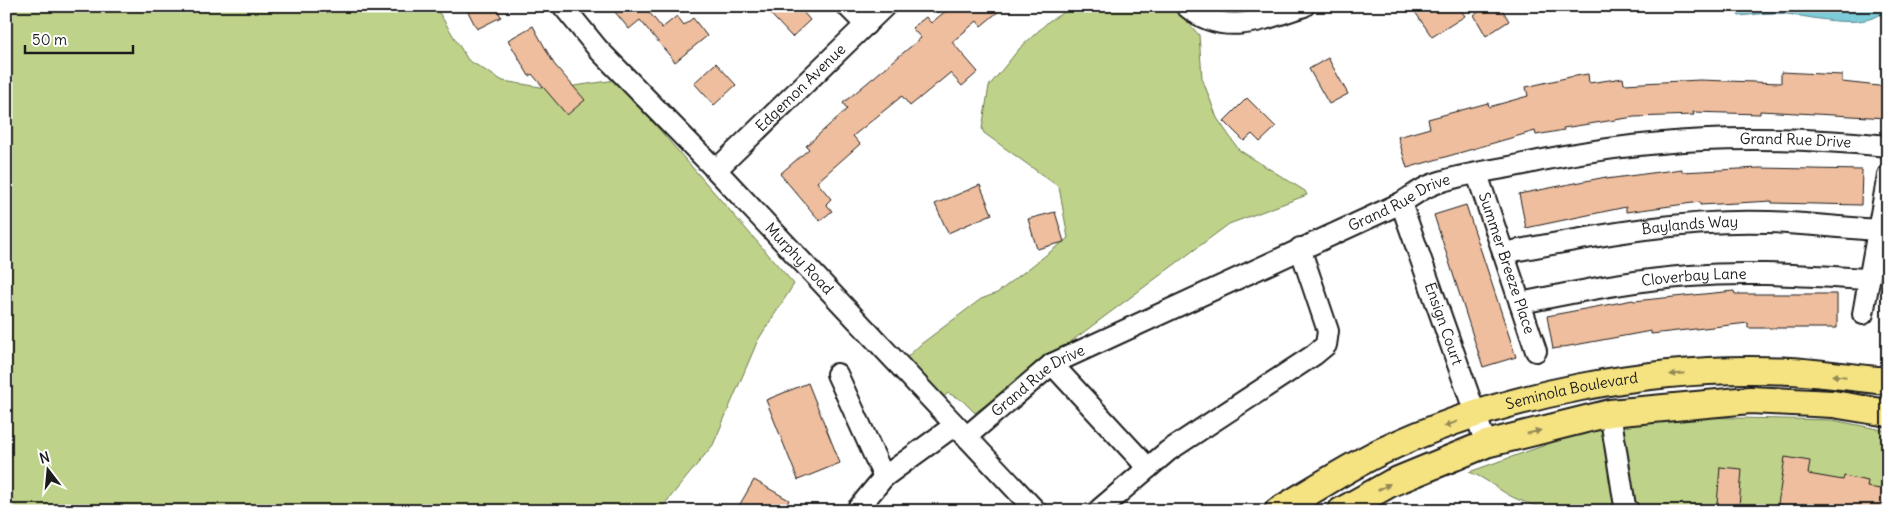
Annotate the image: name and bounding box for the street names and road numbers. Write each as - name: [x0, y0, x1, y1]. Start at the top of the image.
- street label: Edgemon Avenue: [751, 40, 849, 135]
- street label: Grand Rue Drive: [1740, 129, 1852, 152]
- street label: Grand Rue Drive: [1345, 169, 1452, 235]
- street label: Summer Breeze Place: [1475, 190, 1540, 336]
- street label: Baylands Way: [1640, 212, 1738, 238]
- street label: Murphy Road: [761, 218, 838, 298]
- street label: Cloverbay Lane: [1640, 264, 1746, 290]
- street label: Ensign Court: [1421, 280, 1467, 367]
- street label: Grand Rue Drive: [987, 340, 1088, 421]
- street label: Seminola Boulevard: [1503, 368, 1639, 414]

